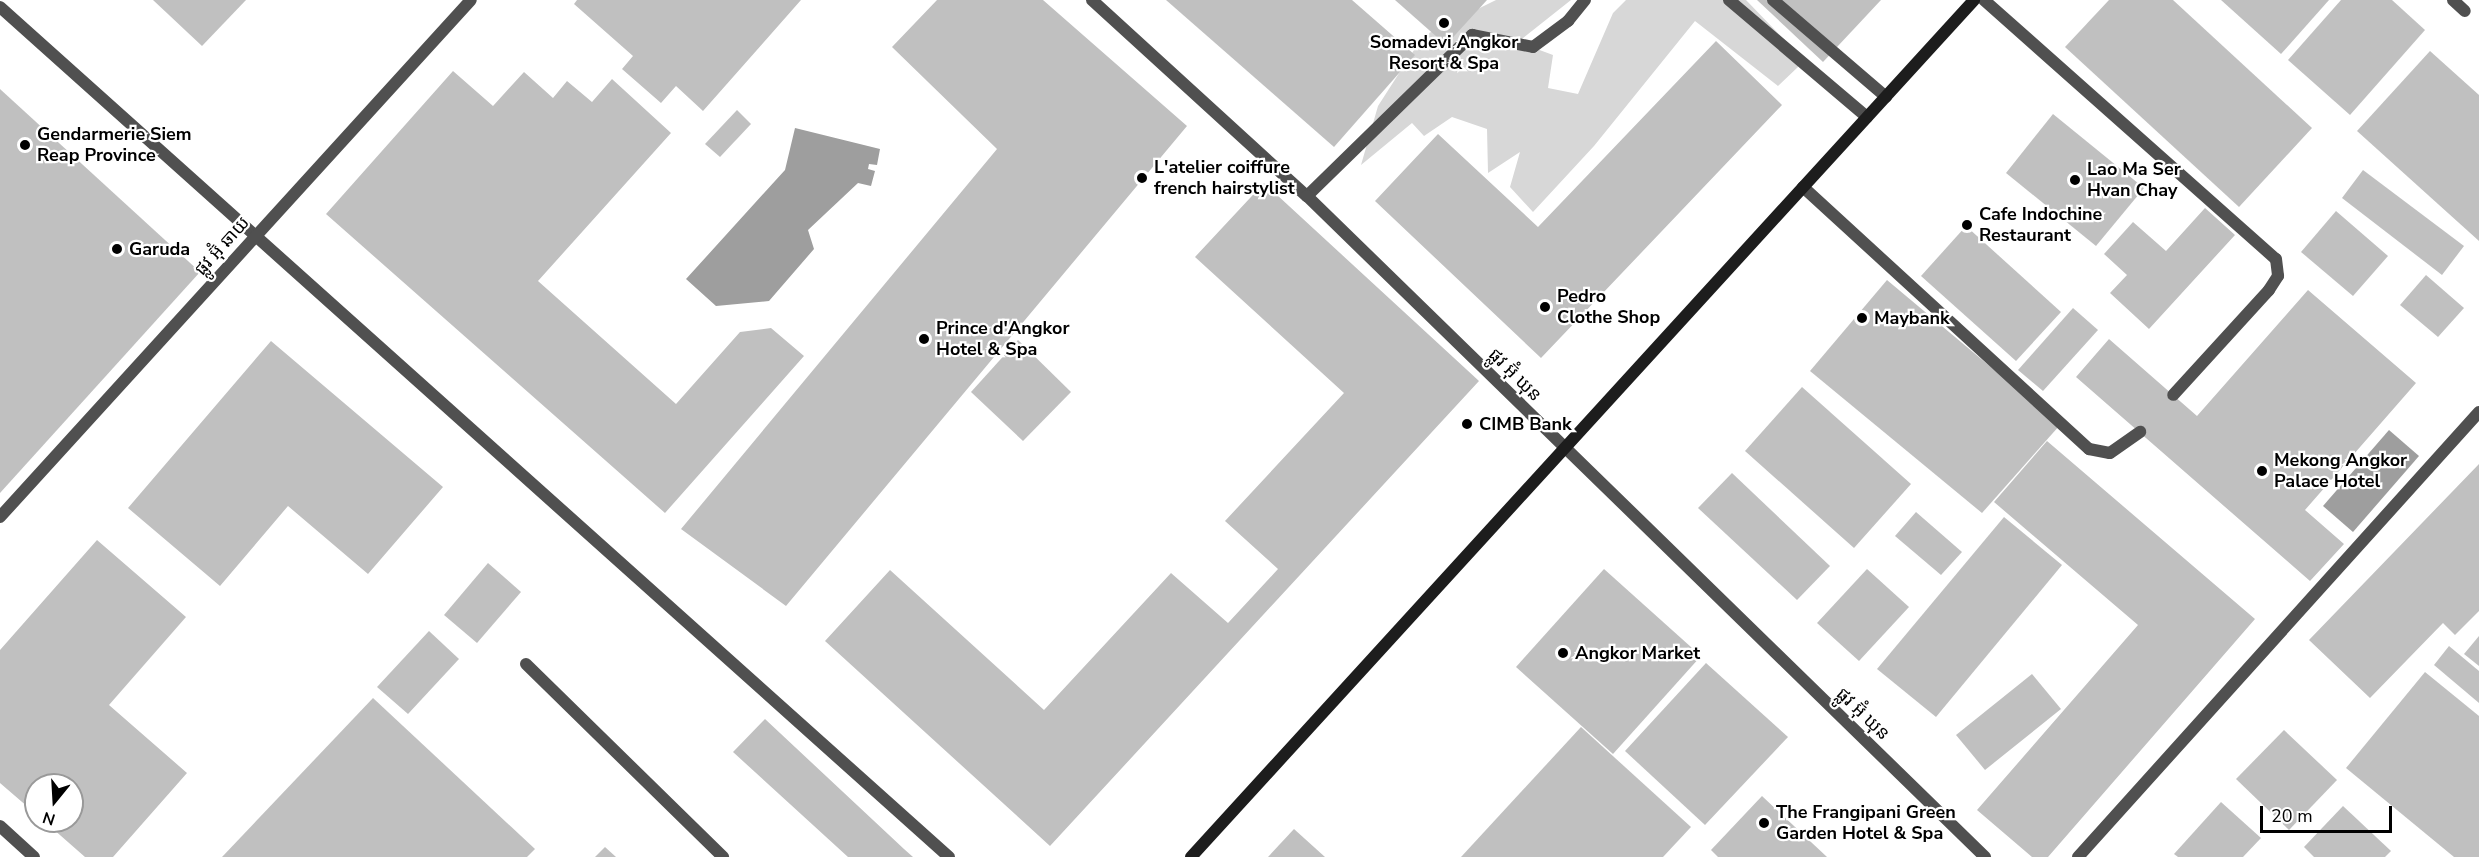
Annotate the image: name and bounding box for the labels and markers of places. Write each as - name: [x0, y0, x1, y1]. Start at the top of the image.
- marker: Somadevi Angkor Resort & Spa: [1437, 16, 1451, 30]
- place label: Somadevi Angkor Resort & Spa: [1370, 32, 1518, 74]
- place label: Gendarmerie Siem Reap Province: [37, 124, 192, 166]
- marker: Gendarmerie Siem Reap Province: [18, 138, 32, 152]
- place label: L'atelier coiffure french hairstylist: [1154, 157, 1295, 200]
- place label: Lao Ma Ser Hvan Chay: [2087, 159, 2181, 201]
- marker: L'atelier coiffure french hairstylist: [1135, 171, 1149, 185]
- marker: Lao Ma Ser Hvan Chay: [2068, 173, 2082, 187]
- place label: Cafe Indochine Restaurant: [1979, 204, 2102, 246]
- marker: Cafe Indochine Restaurant: [1960, 218, 1974, 232]
- place label: Garuda: [129, 238, 190, 260]
- marker: Garuda: [110, 242, 124, 256]
- place label: Pedro Clothe Shop: [1557, 286, 1660, 328]
- marker: Pedro Clothe Shop: [1538, 300, 1552, 314]
- place label: Maybank: [1874, 307, 1950, 329]
- marker: Maybank: [1855, 311, 1869, 325]
- place label: Prince d'Angkor Hotel & Spa: [936, 318, 1070, 360]
- marker: Prince d'Angkor Hotel & Spa: [917, 332, 931, 346]
- place label: CIMB Bank: [1479, 413, 1572, 435]
- marker: CIMB Bank: [1460, 417, 1474, 431]
- place label: Mekong Angkor Palace Hotel: [2274, 450, 2407, 492]
- marker: Mekong Angkor Palace Hotel: [2255, 464, 2269, 478]
- place label: Angkor Market: [1575, 642, 1700, 664]
- marker: Angkor Market: [1556, 646, 1570, 660]
- place label: The Frangipani Green Garden Hotel & Spa: [1776, 802, 1956, 844]
- marker: The Frangipani Green Garden Hotel & Spa: [1757, 816, 1771, 830]

